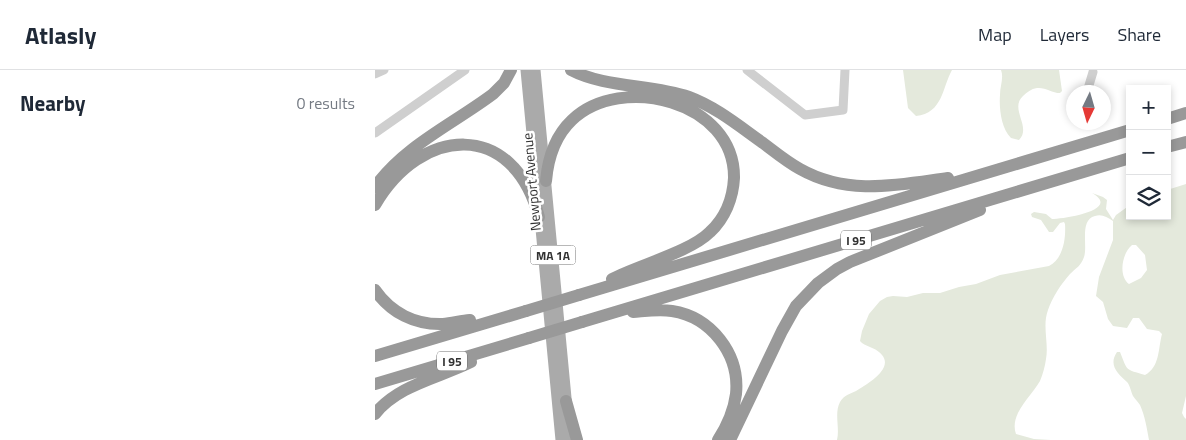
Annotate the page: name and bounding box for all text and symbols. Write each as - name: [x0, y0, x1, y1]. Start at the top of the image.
- text: Atlasly: [25, 17, 96, 53]
- text: Map: [978, 21, 1012, 48]
- text: Layers: [1040, 21, 1089, 48]
- text: Share: [1117, 21, 1161, 48]
- north arrow: [1066, 85, 1111, 130]
- map controls: [1126, 85, 1171, 220]
- button: +: [1126, 85, 1171, 130]
- text: Nearby: [20, 87, 85, 119]
- text: 0 results: [296, 91, 355, 115]
- button: −: [1126, 130, 1171, 175]
- street label: Newport Avenue: [516, 132, 546, 232]
- button: layers: [1126, 175, 1171, 220]
- road number: I 95: [841, 230, 871, 250]
- road number: MA 1A: [531, 246, 575, 264]
- road number: I 95: [437, 352, 467, 370]

